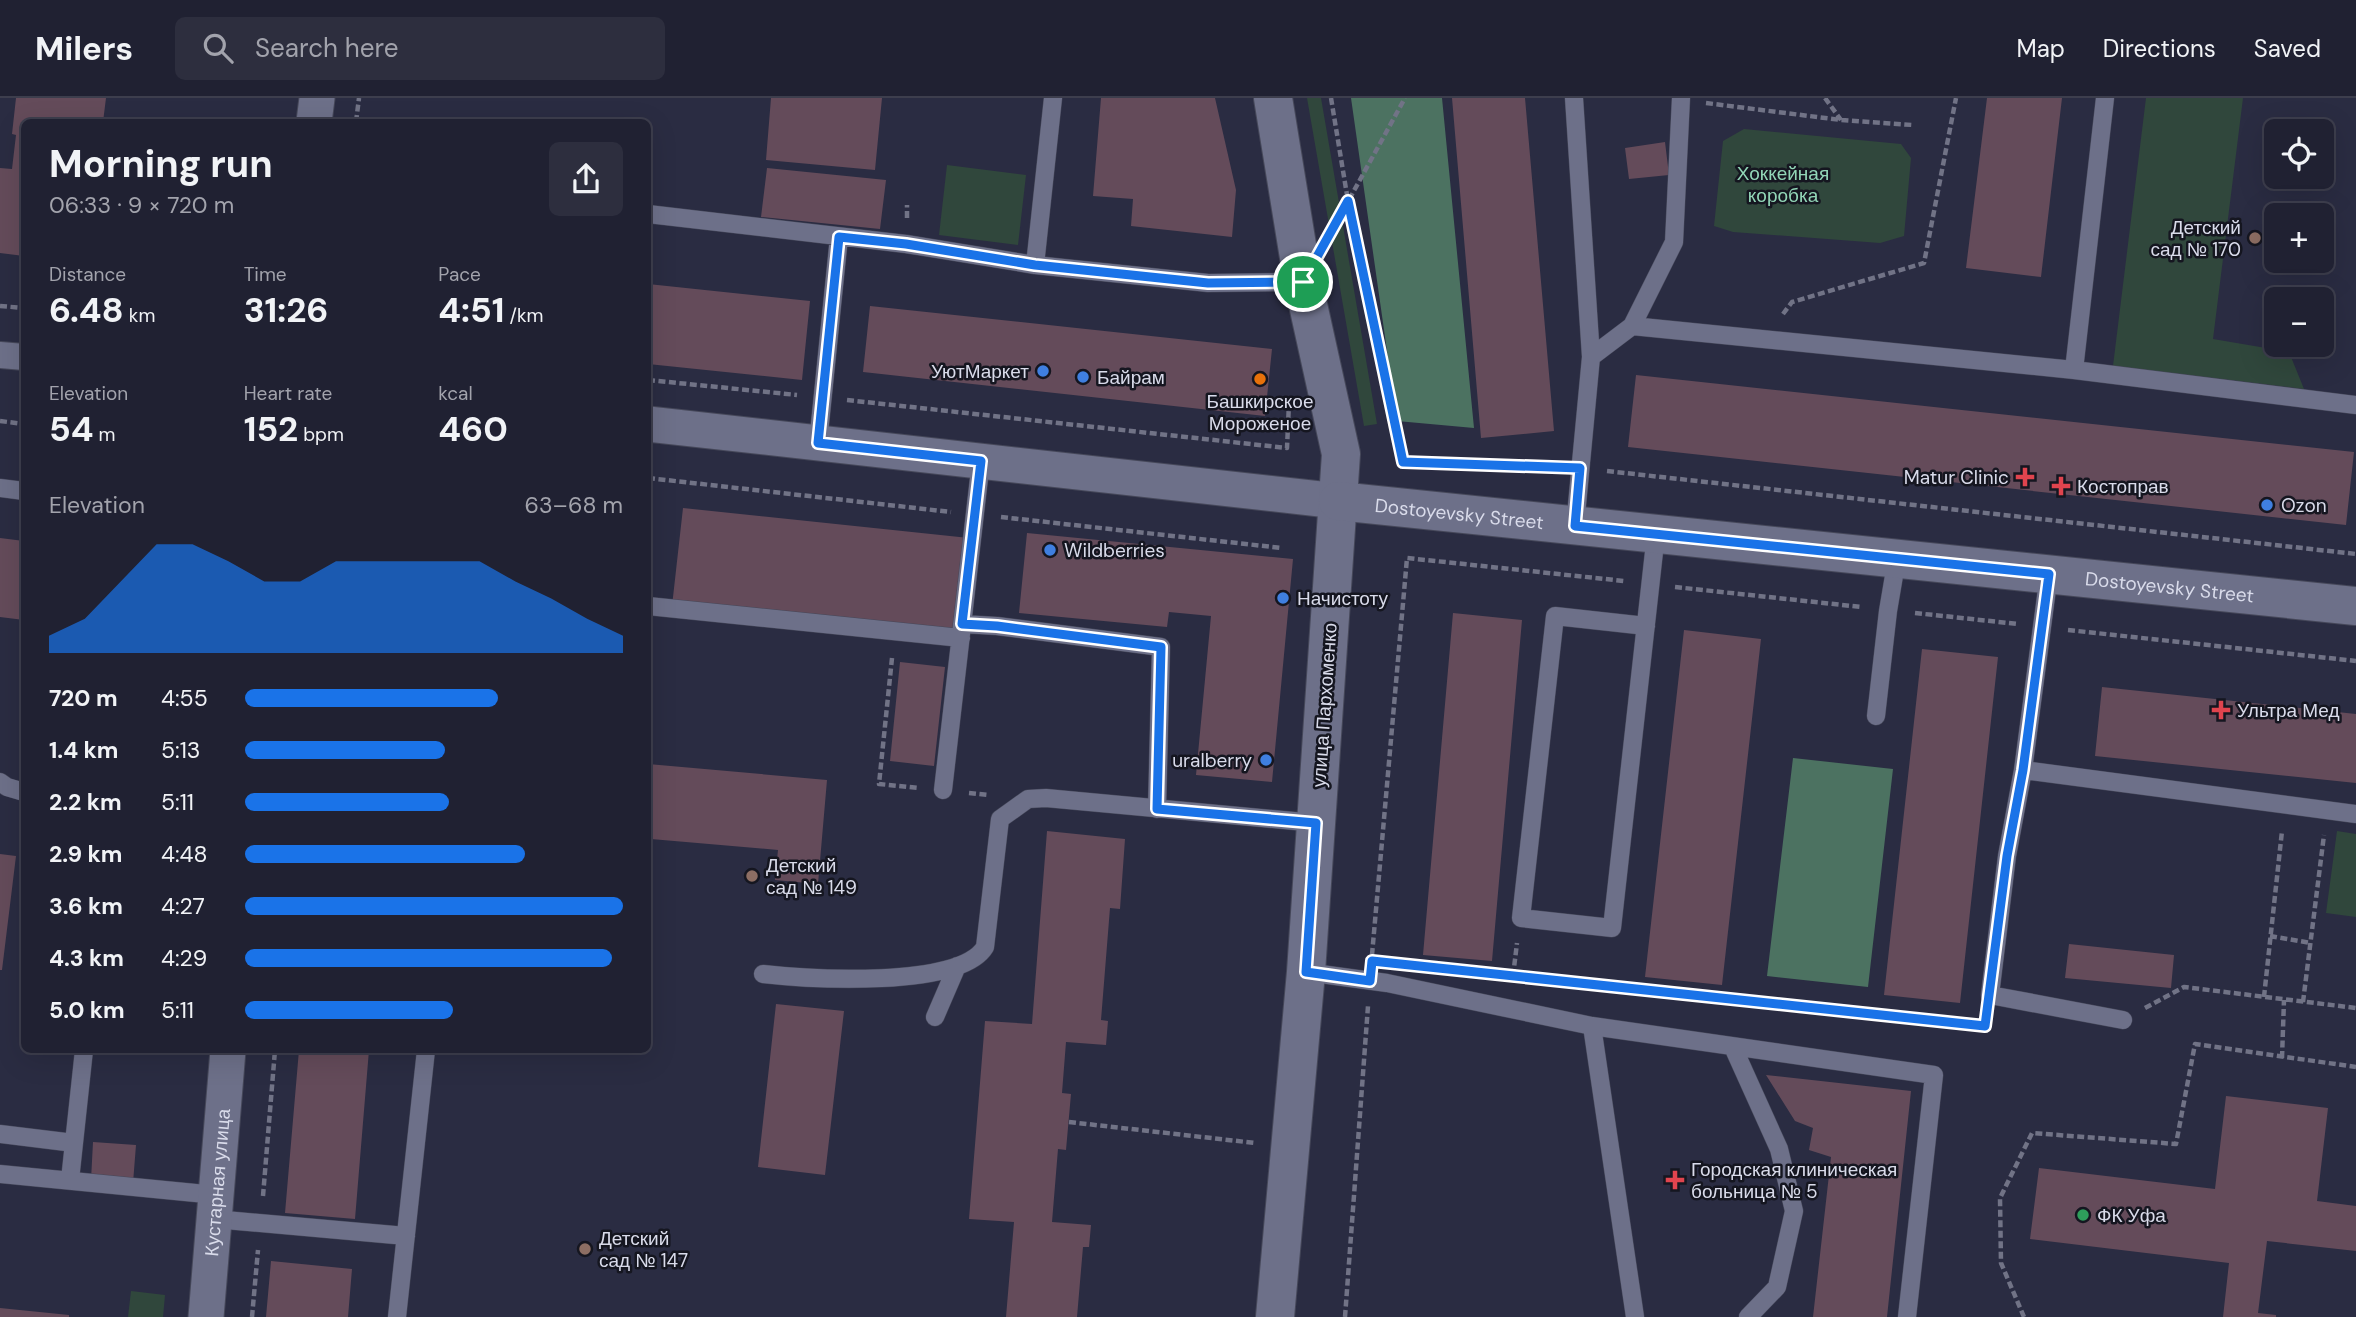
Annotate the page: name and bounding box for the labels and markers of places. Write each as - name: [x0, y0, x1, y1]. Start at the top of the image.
- place label: Детский сад № 170: [2151, 215, 2241, 262]
- marker: Детский сад № 170: [2247, 230, 2263, 246]
- pin: [1273, 252, 1333, 312]
- place label: УютМаркет: [931, 359, 1029, 384]
- marker: УютМаркет: [1035, 363, 1051, 379]
- place label: Байрам: [1097, 365, 1165, 390]
- marker: Байрам: [1075, 369, 1091, 385]
- marker: Башкирское Мороженое: [1252, 371, 1268, 387]
- place label: Башкирское Мороженое: [1207, 389, 1313, 436]
- place label: Matur Clinic: [1904, 465, 2009, 490]
- marker: Matur Clinic: [2015, 467, 2035, 487]
- place label: Костоправ: [2077, 474, 2169, 499]
- marker: Костоправ: [2051, 476, 2071, 496]
- place label: Ozon: [2281, 493, 2327, 518]
- marker: Ozon: [2259, 497, 2275, 513]
- place label: Wildberries: [1064, 538, 1165, 563]
- marker: Wildberries: [1042, 542, 1058, 558]
- place label: Начистоту: [1297, 586, 1388, 611]
- marker: Начистоту: [1275, 590, 1291, 606]
- place label: Ультра Мед: [2237, 698, 2339, 723]
- marker: Ультра Мед: [2211, 700, 2231, 720]
- place label: uralberry: [1172, 748, 1252, 773]
- marker: uralberry: [1258, 752, 1274, 768]
- place label: Детский сад № 149: [766, 853, 857, 900]
- marker: Детский сад № 149: [744, 868, 760, 884]
- place label: Городская клиническая больница № 5: [1691, 1157, 1897, 1204]
- marker: Городская клиническая больница № 5: [1665, 1170, 1685, 1190]
- place label: ФК Уфа: [2097, 1203, 2166, 1228]
- marker: ФК Уфа: [2075, 1207, 2091, 1223]
- place label: Детский сад № 147: [599, 1226, 688, 1273]
- marker: Детский сад № 147: [577, 1241, 593, 1257]

